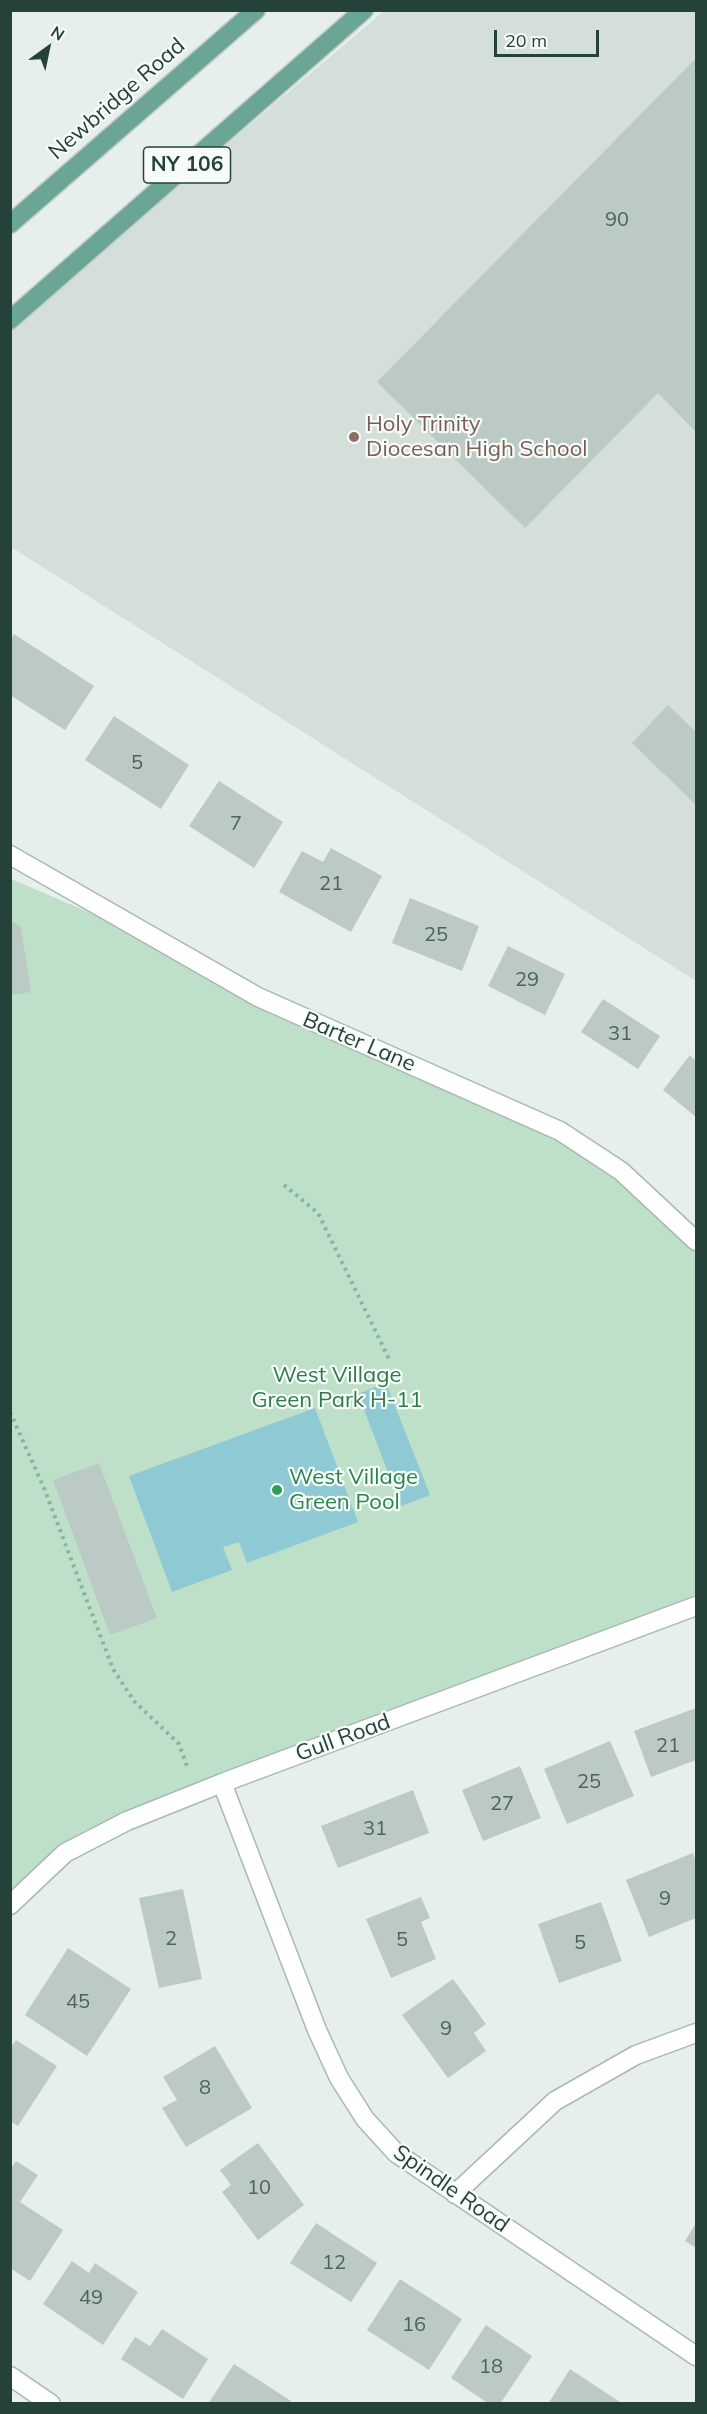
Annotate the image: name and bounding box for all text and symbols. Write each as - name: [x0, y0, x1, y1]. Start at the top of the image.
- north arrow: [18, 18, 78, 78]
- scale bar: [497, 18, 602, 56]
- text: 20 m: [505, 29, 547, 52]
- street label: Newbridge Road: [43, 33, 191, 165]
- road number: NY 106: [144, 147, 231, 183]
- house number: 90: [605, 208, 629, 232]
- place label: Holy Trinity Diocesan High School: [366, 411, 587, 463]
- marker: Holy Trinity Diocesan High School: [347, 430, 361, 444]
- house number: 5: [131, 751, 143, 775]
- house number: 7: [230, 812, 242, 836]
- house number: 21: [319, 872, 343, 896]
- house number: 25: [424, 923, 448, 947]
- house number: 29: [515, 968, 539, 992]
- street label: Barter Lane: [299, 1006, 419, 1078]
- house number: 31: [608, 1022, 632, 1046]
- park label: West Village Green Park H-11: [251, 1362, 423, 1414]
- place label: West Village Green Pool: [289, 1464, 418, 1516]
- marker: West Village Green Pool: [270, 1483, 284, 1497]
- street label: Gull Road: [292, 1709, 394, 1767]
- house number: 21: [656, 1734, 680, 1758]
- house number: 25: [577, 1770, 601, 1794]
- house number: 27: [490, 1792, 514, 1816]
- house number: 31: [363, 1817, 387, 1841]
- house number: 9: [659, 1887, 671, 1911]
- house number: 2: [165, 1927, 177, 1951]
- house number: 5: [396, 1928, 408, 1952]
- house number: 5: [574, 1931, 586, 1955]
- house number: 45: [66, 1990, 90, 2014]
- house number: 9: [440, 2017, 452, 2041]
- house number: 8: [199, 2076, 211, 2100]
- street label: Spindle Road: [388, 2139, 514, 2239]
- house number: 10: [247, 2176, 271, 2200]
- house number: 12: [322, 2251, 346, 2275]
- house number: 49: [79, 2286, 103, 2310]
- house number: 16: [402, 2313, 426, 2337]
- house number: 18: [479, 2355, 503, 2379]

